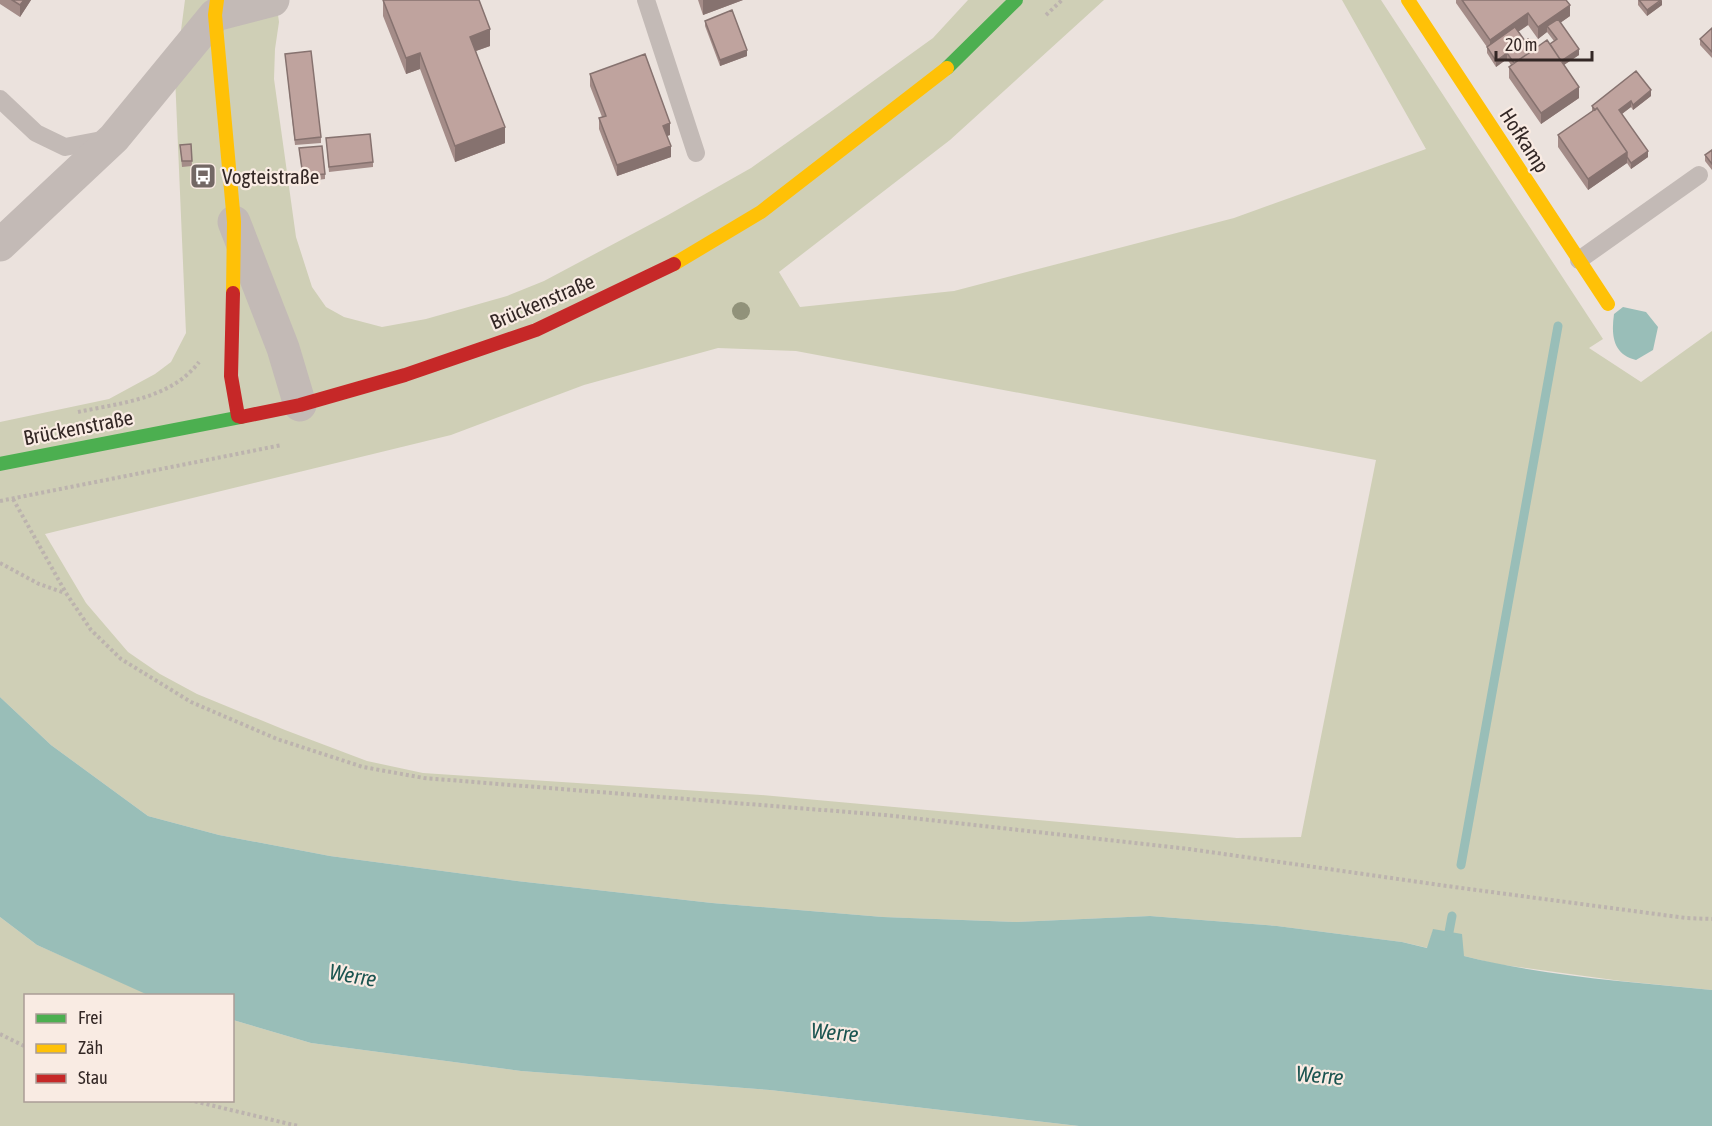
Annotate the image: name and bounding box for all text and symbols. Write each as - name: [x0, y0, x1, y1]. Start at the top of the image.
- scale bar: [1496, 24, 1592, 62]
- text: 20 m: [1505, 34, 1537, 55]
- street label: Hofkamp: [1495, 103, 1555, 177]
- bus stop icon: Vogteistraße: [188, 161, 218, 191]
- place label: Vogteistraße: [222, 164, 319, 188]
- street label: Brückenstraße: [486, 268, 598, 334]
- street label: Brückenstraße: [21, 405, 135, 449]
- water label: Werre: [327, 958, 379, 992]
- legend: [24, 994, 234, 1102]
- text: Frei: [78, 1007, 103, 1028]
- water label: Werre: [810, 1017, 860, 1047]
- text: Zäh: [78, 1037, 103, 1058]
- water label: Werre: [1295, 1060, 1345, 1090]
- text: Stau: [78, 1067, 108, 1088]

